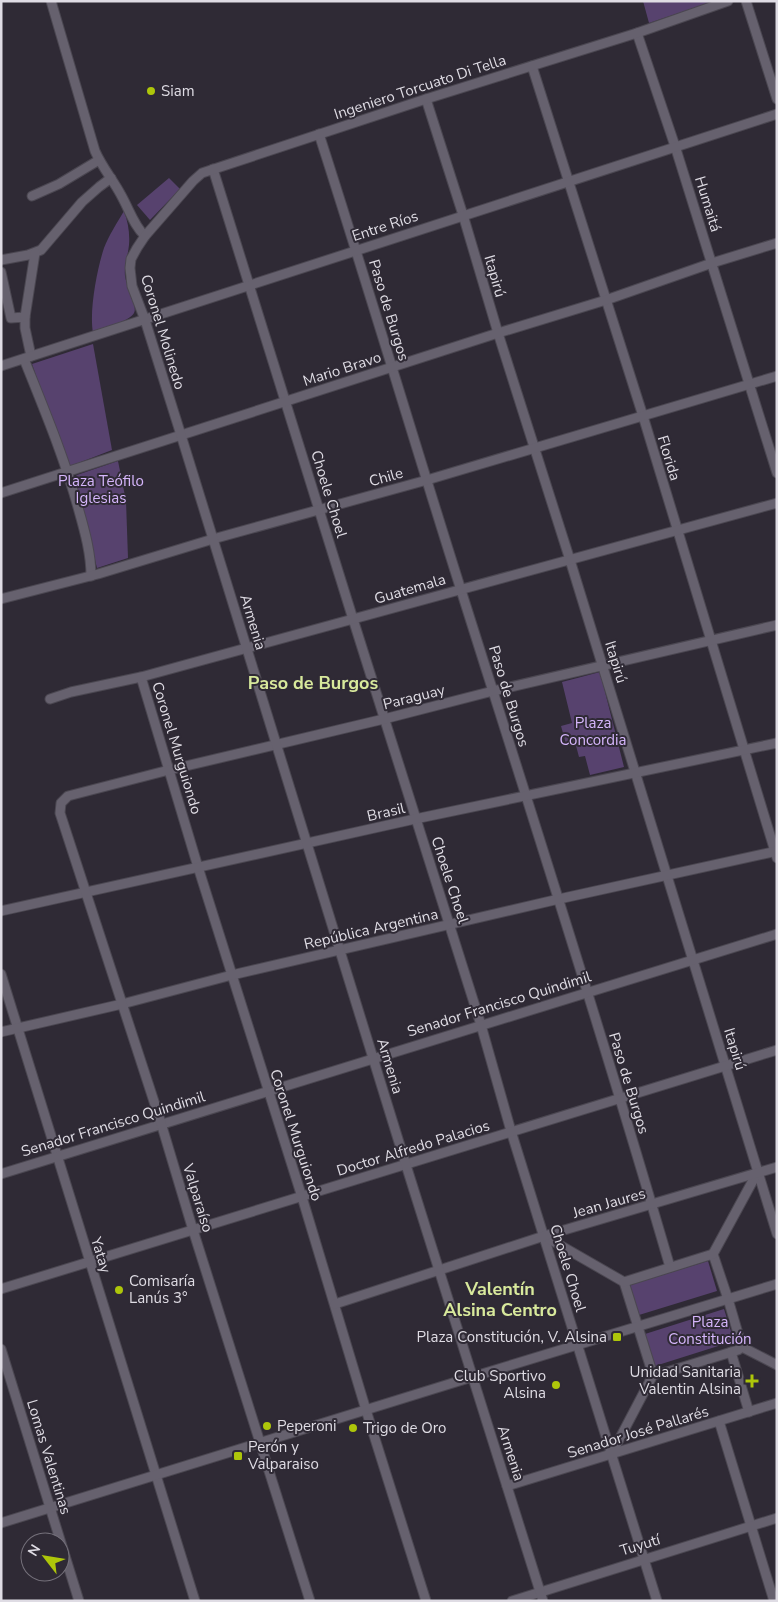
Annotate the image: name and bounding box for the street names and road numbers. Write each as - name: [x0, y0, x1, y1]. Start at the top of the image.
- street label: Ingeniero Torcuato Di Tella: [331, 50, 509, 124]
- street label: Humaitá: [690, 174, 726, 234]
- street label: Entre Ríos: [349, 206, 421, 246]
- street label: Itapirú: [479, 253, 511, 299]
- street label: Paso de Burgos: [364, 257, 414, 363]
- street label: Coronel Molinedo: [136, 272, 190, 392]
- street label: Mario Bravo: [300, 347, 384, 391]
- street label: Florida: [653, 433, 685, 483]
- street label: Choele Choel: [306, 448, 352, 541]
- street label: Chile: [367, 463, 405, 491]
- street label: Guatemala: [372, 569, 448, 609]
- street label: Armenia: [235, 592, 271, 652]
- street label: Itapirú: [600, 638, 632, 686]
- street label: Paso de Burgos: [484, 643, 534, 749]
- street label: Coronel Murguiondo: [147, 679, 207, 817]
- street label: Paraguay: [381, 680, 447, 714]
- street label: Brasil: [365, 798, 408, 826]
- street label: Choele Choel: [427, 834, 474, 927]
- street label: República Argentina: [302, 904, 440, 954]
- street label: Senador Francisco Quindimil: [405, 966, 594, 1042]
- street label: Itapirú: [719, 1025, 751, 1073]
- street label: Paso de Burgos: [604, 1030, 654, 1136]
- street label: Armenia: [372, 1036, 408, 1096]
- street label: Coronel Murguiondo: [265, 1067, 327, 1203]
- street label: Senador Francisco Quindimil: [19, 1086, 208, 1162]
- street label: Doctor Alfredo Palacios: [334, 1115, 492, 1181]
- street label: Valparaíso: [178, 1160, 218, 1235]
- street label: Jean Jaures: [569, 1183, 648, 1223]
- street label: Choele Choel: [545, 1222, 591, 1315]
- street label: Yatay: [86, 1234, 116, 1276]
- street label: Lomas Valentinas: [22, 1397, 76, 1517]
- street label: Senador José Pallarés: [565, 1401, 711, 1463]
- street label: Armenia: [493, 1423, 529, 1483]
- street label: Tuyutí: [617, 1529, 664, 1561]

